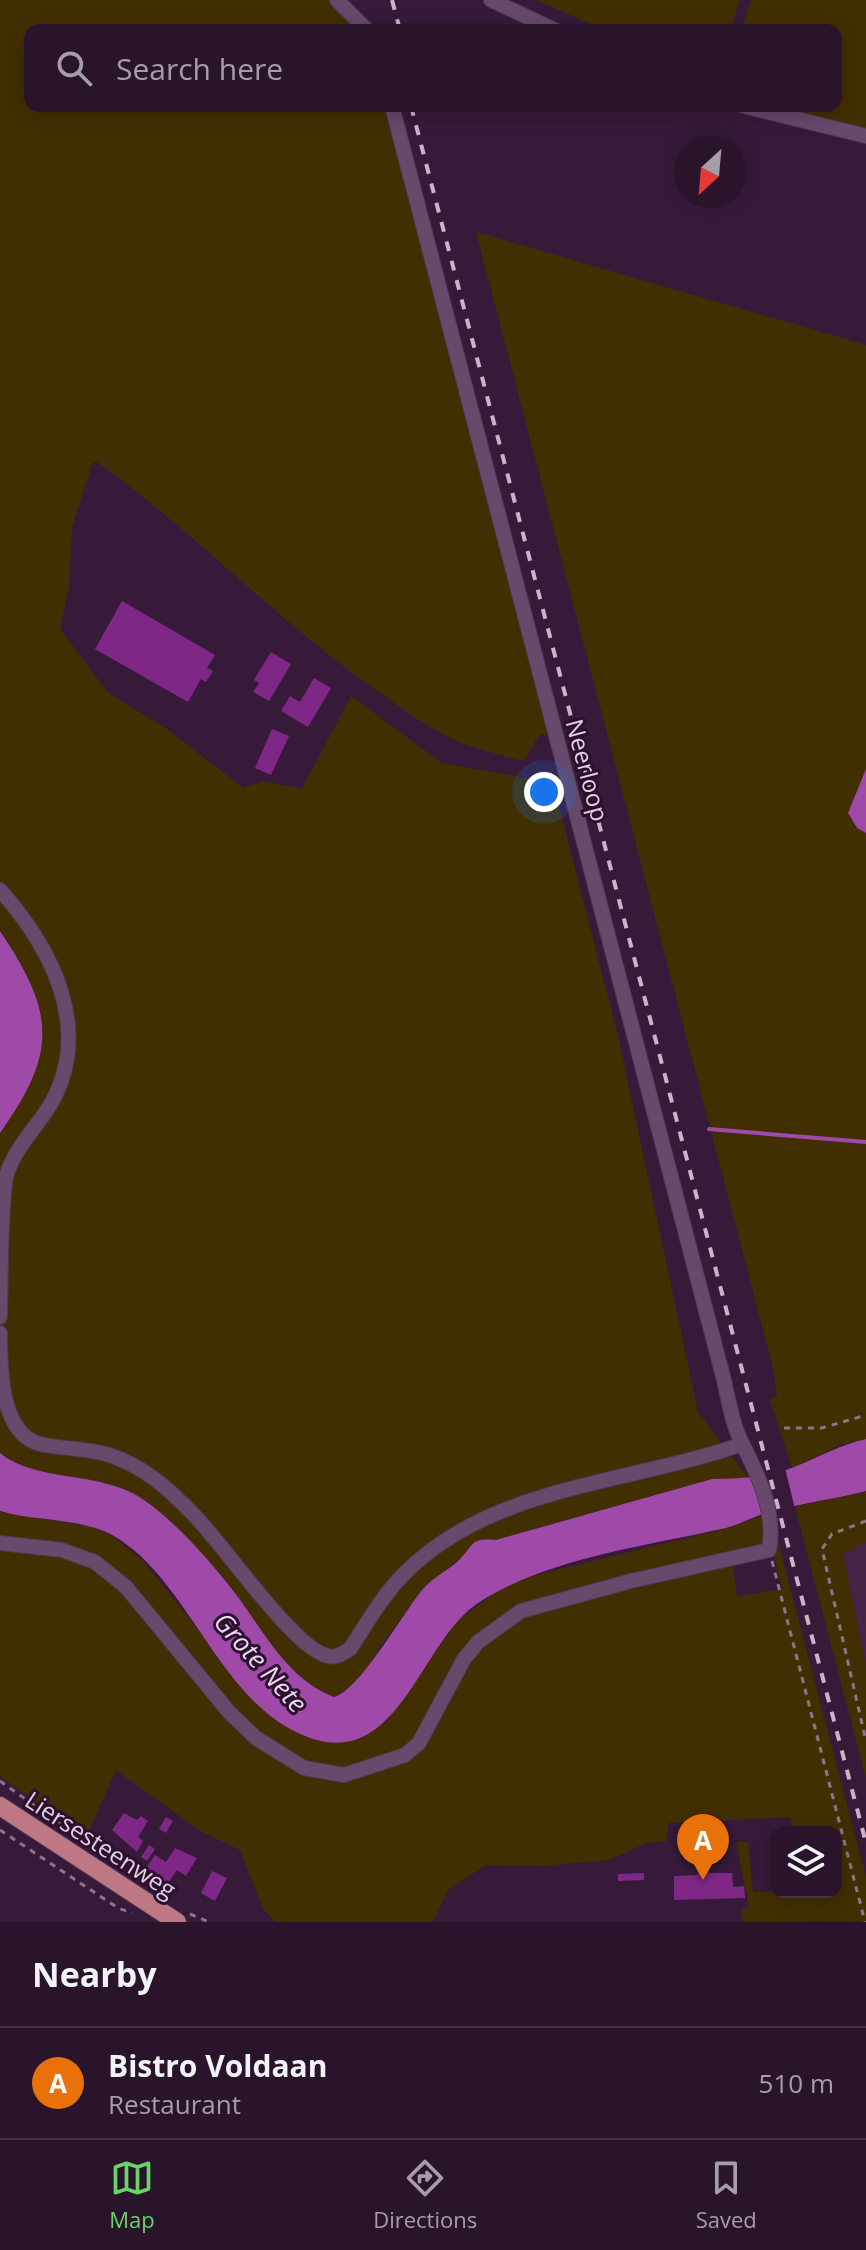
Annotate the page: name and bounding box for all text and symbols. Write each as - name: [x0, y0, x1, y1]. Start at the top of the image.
- search box: [24, 24, 842, 112]
- icon: search: [52, 46, 96, 90]
- text: Search here: [116, 48, 283, 89]
- north arrow: [674, 136, 746, 208]
- street label: Neerloop: [559, 715, 617, 825]
- your location: [524, 772, 564, 812]
- water label: Grote Nete: [206, 1604, 316, 1720]
- street label: Liersesteenweg: [19, 1783, 183, 1905]
- pin: A: [677, 1814, 729, 1880]
- map controls: [770, 1826, 842, 1898]
- button: layers: [770, 1826, 842, 1898]
- text: Nearby: [32, 1951, 157, 1997]
- text: Bistro Voldaan: [108, 2045, 327, 2086]
- text: A: [49, 2065, 67, 2101]
- text: 510 m: [759, 2065, 834, 2101]
- text: Restaurant: [108, 2086, 241, 2122]
- tab: Map: [109, 2156, 155, 2234]
- tab: Directions: [373, 2156, 477, 2234]
- tab: Saved: [696, 2156, 757, 2234]

